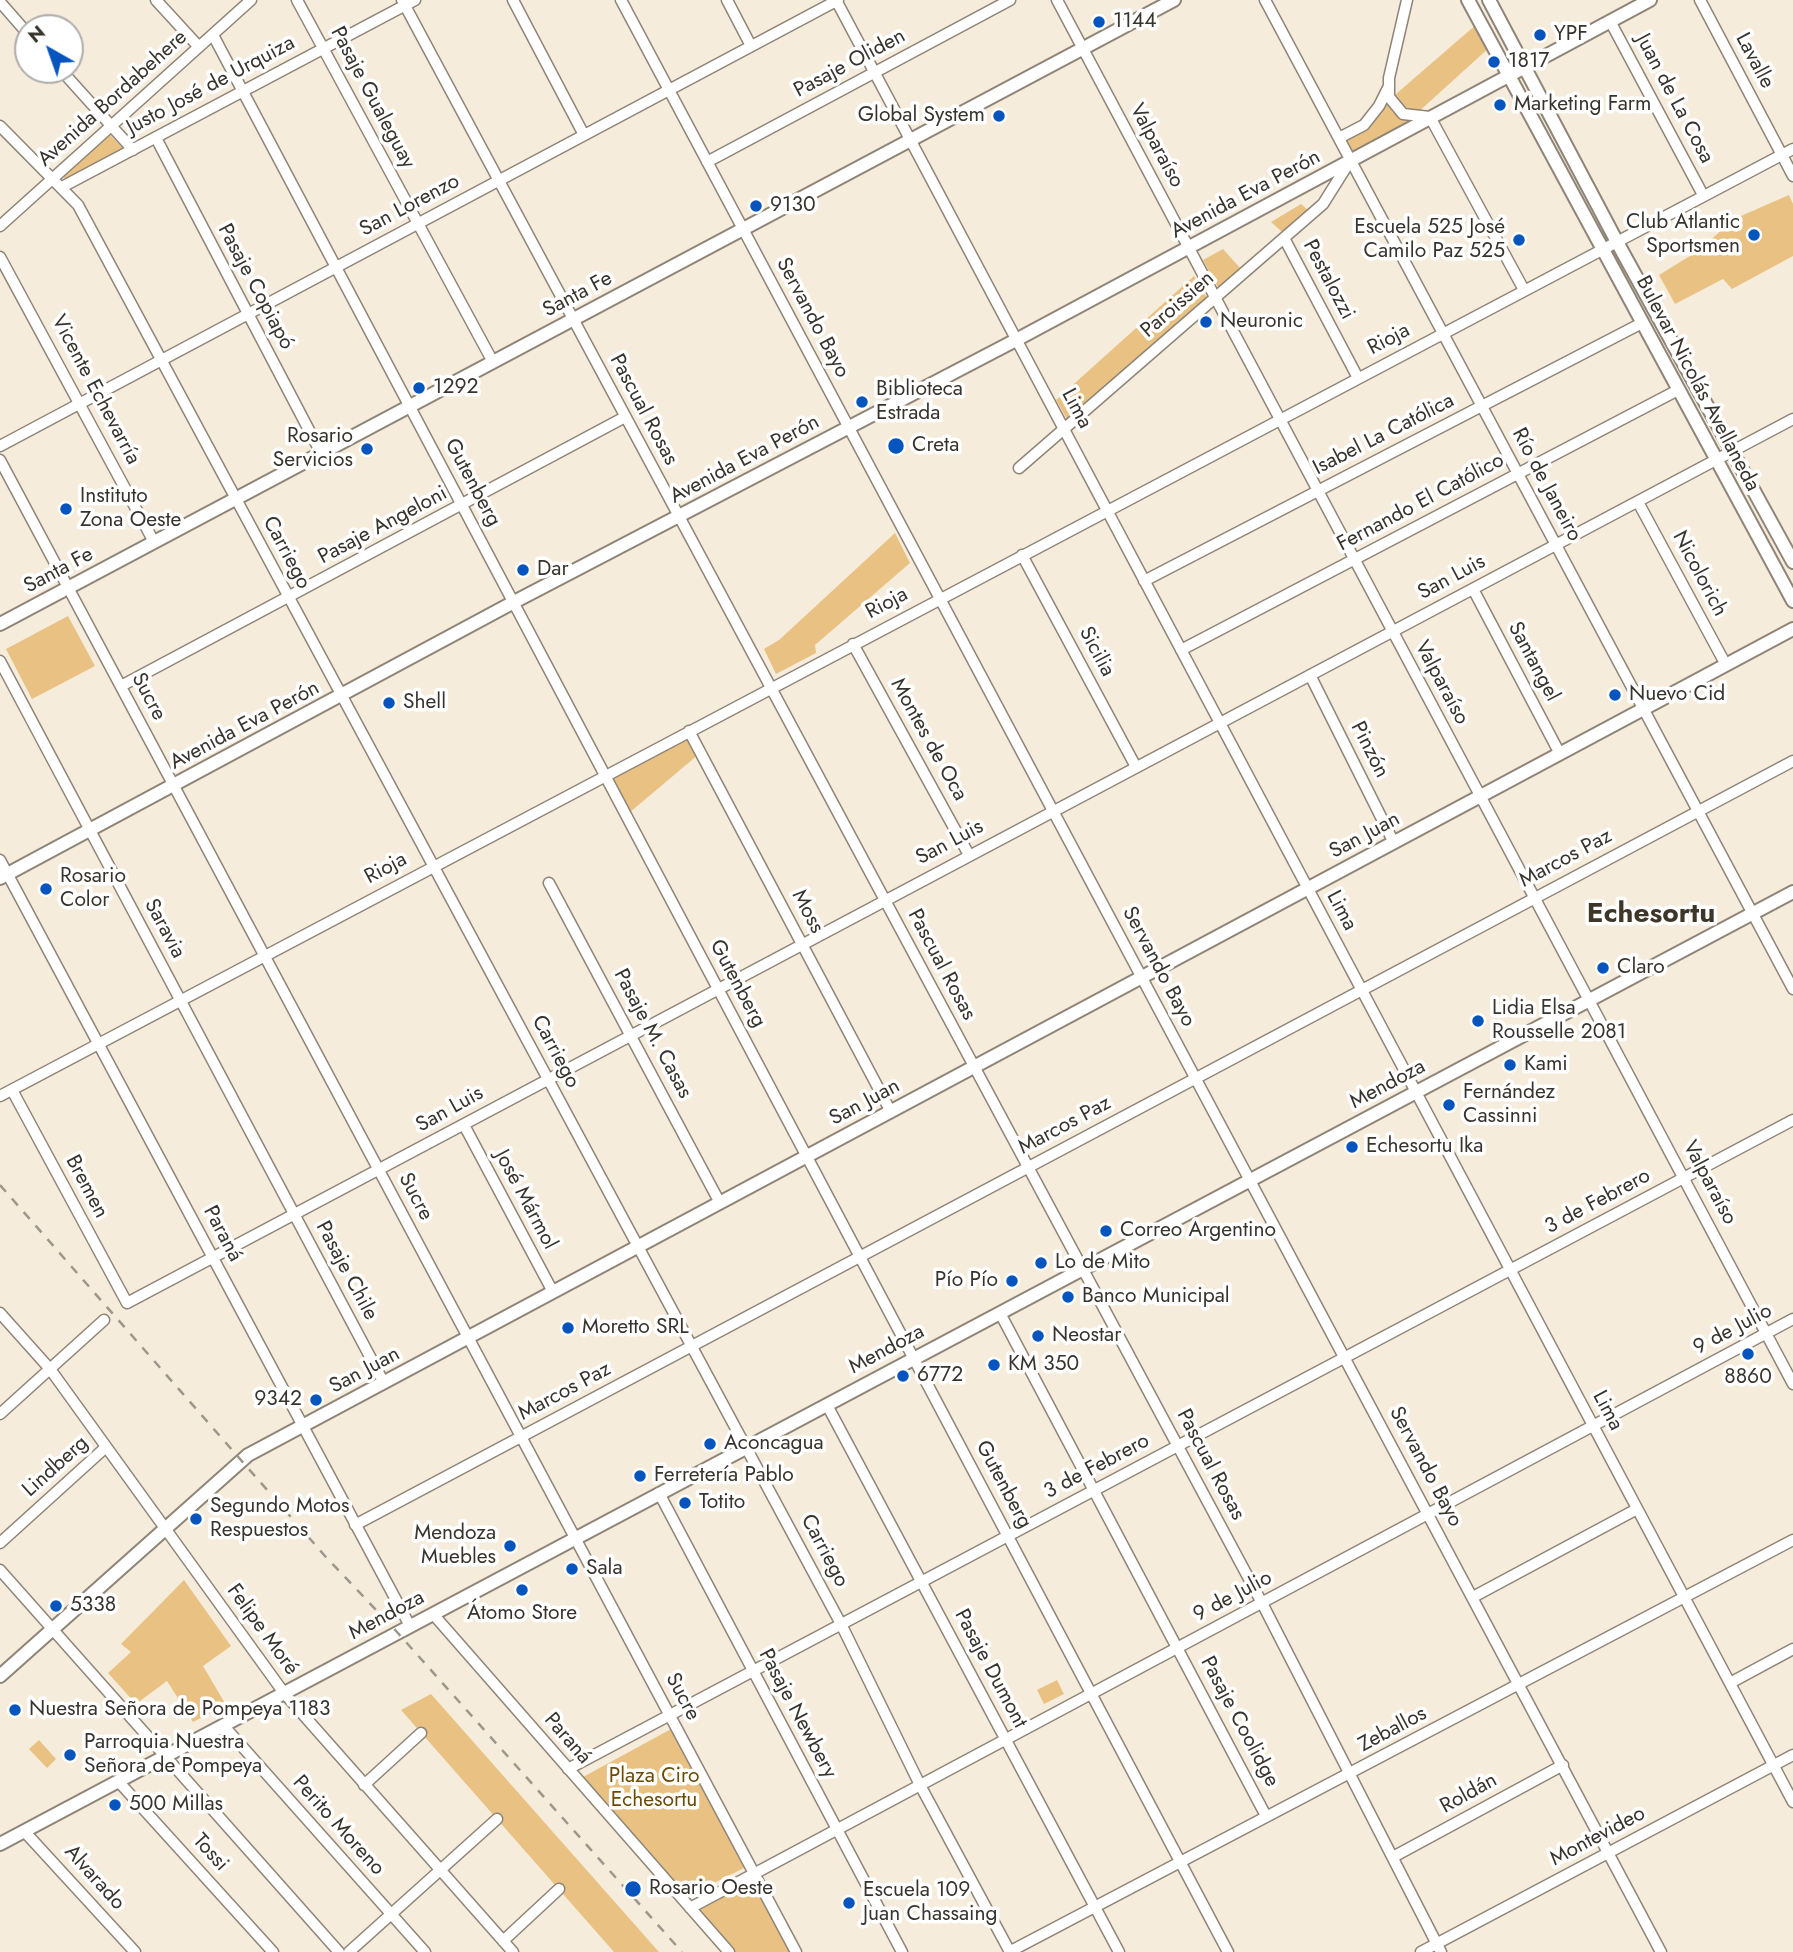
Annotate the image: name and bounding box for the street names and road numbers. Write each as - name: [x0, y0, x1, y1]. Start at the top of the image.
- street label: Pasaje Gualeguay: [324, 23, 420, 173]
- street label: Pasaje Oliden: [790, 24, 910, 104]
- street label: Avenida Bordabehere: [33, 25, 193, 173]
- street label: Lavalle: [1729, 29, 1779, 93]
- street label: Juan de La Cosa: [1629, 30, 1719, 168]
- street label: Justo José de Urquiza: [123, 31, 299, 141]
- street label: Valparaíso: [1123, 100, 1189, 192]
- street label: Avenida Eva Perón: [1167, 145, 1325, 245]
- street label: San Lorenzo: [356, 169, 464, 243]
- street label: Pasaje Copiapó: [211, 220, 299, 354]
- street label: Pestalozzi: [1297, 236, 1359, 324]
- street label: Servando Bayo: [770, 254, 854, 382]
- street label: Santa Fe: [539, 266, 617, 324]
- street label: Paroissien: [1136, 266, 1220, 344]
- street label: Bulevar Nicolás Avellaneda: [1630, 272, 1764, 496]
- street label: Vicente Echevarría: [45, 311, 145, 469]
- street label: Rioja: [1364, 319, 1414, 361]
- street label: Pascual Rosas: [603, 350, 683, 470]
- street label: Lima: [1055, 385, 1097, 433]
- street label: Isabel La Católica: [1309, 389, 1459, 481]
- street label: Avenida Eva Perón: [666, 410, 824, 510]
- street label: Río de Janeiro: [1506, 424, 1586, 546]
- street label: Gutenberg: [438, 435, 506, 531]
- street label: Fernando El Católico: [1333, 448, 1509, 558]
- street label: Pasaje Angeloni: [314, 481, 452, 571]
- street label: Carriego: [256, 512, 316, 594]
- street label: Nicolorich: [1666, 527, 1732, 621]
- street label: Santa Fe: [20, 542, 98, 600]
- street label: San Luis: [1414, 550, 1490, 606]
- street label: Rioja: [862, 583, 912, 625]
- street label: Santangel: [1502, 618, 1564, 706]
- street label: Sicilia: [1072, 623, 1120, 681]
- street label: Valparaíso: [1408, 637, 1474, 729]
- street label: Sucre: [125, 669, 171, 725]
- street label: Montes de Oca: [884, 674, 972, 806]
- street label: Avenida Eva Perón: [166, 676, 324, 776]
- street label: Pinzón: [1344, 718, 1394, 782]
- street label: San Juan: [1325, 807, 1405, 865]
- street label: San Luis: [912, 815, 988, 871]
- street label: Marcos Paz: [1516, 824, 1616, 894]
- street label: Rioja: [361, 848, 411, 890]
- street label: Moss: [785, 886, 829, 938]
- street label: Lima: [1320, 887, 1362, 935]
- street label: Saravia: [138, 895, 190, 963]
- street label: Servando Bayo: [1116, 903, 1200, 1031]
- street label: Pascual Rosas: [901, 905, 981, 1025]
- street label: Gutenberg: [703, 936, 771, 1032]
- street label: Pasaje M. Casas: [607, 965, 697, 1103]
- street label: Carriego: [525, 1011, 585, 1093]
- street label: Mendoza: [1346, 1055, 1430, 1115]
- street label: San Juan: [825, 1074, 905, 1132]
- street label: San Luis: [412, 1081, 488, 1139]
- street label: Marcos Paz: [1015, 1091, 1115, 1161]
- street label: Valparaíso: [1676, 1137, 1742, 1229]
- street label: José Mármol: [488, 1146, 562, 1254]
- street label: Bremen: [59, 1151, 113, 1223]
- street label: 3 de Febrero: [1541, 1164, 1655, 1240]
- street label: Sucre: [392, 1169, 438, 1225]
- street label: Paraná: [197, 1202, 247, 1266]
- street label: Pasaje Chile: [309, 1217, 383, 1325]
- street label: 9 de Julio: [1689, 1299, 1777, 1361]
- street label: Mendoza: [845, 1320, 929, 1380]
- street label: San Juan: [325, 1342, 405, 1400]
- street label: Marcos Paz: [515, 1357, 615, 1427]
- street label: Lima: [1586, 1387, 1628, 1435]
- street label: Servando Bayo: [1383, 1403, 1467, 1531]
- street label: Pascual Rosas: [1170, 1405, 1250, 1525]
- street label: 3 de Febrero: [1040, 1429, 1154, 1505]
- street label: Lindberg: [18, 1431, 94, 1503]
- street label: Gutenberg: [969, 1437, 1037, 1533]
- street label: Carriego: [794, 1510, 854, 1592]
- street label: 9 de Julio: [1189, 1566, 1277, 1628]
- street label: Felipe Moré: [221, 1580, 303, 1680]
- street label: Mendoza: [345, 1586, 429, 1646]
- street label: Pasaje Dumont: [948, 1605, 1032, 1733]
- street label: Pasaje Newbery: [752, 1645, 842, 1783]
- street label: Pasaje Coolidge: [1194, 1652, 1284, 1792]
- street label: Sucre: [659, 1669, 705, 1725]
- street label: Zeballos: [1355, 1702, 1431, 1758]
- street label: Paraná: [538, 1708, 596, 1770]
- street label: Roldán: [1436, 1768, 1502, 1820]
- street label: Perito Moreno: [287, 1771, 389, 1881]
- street label: Montevideo: [1546, 1801, 1650, 1873]
- street label: Tossi: [187, 1829, 233, 1877]
- street label: Alvarado: [58, 1840, 130, 1916]

